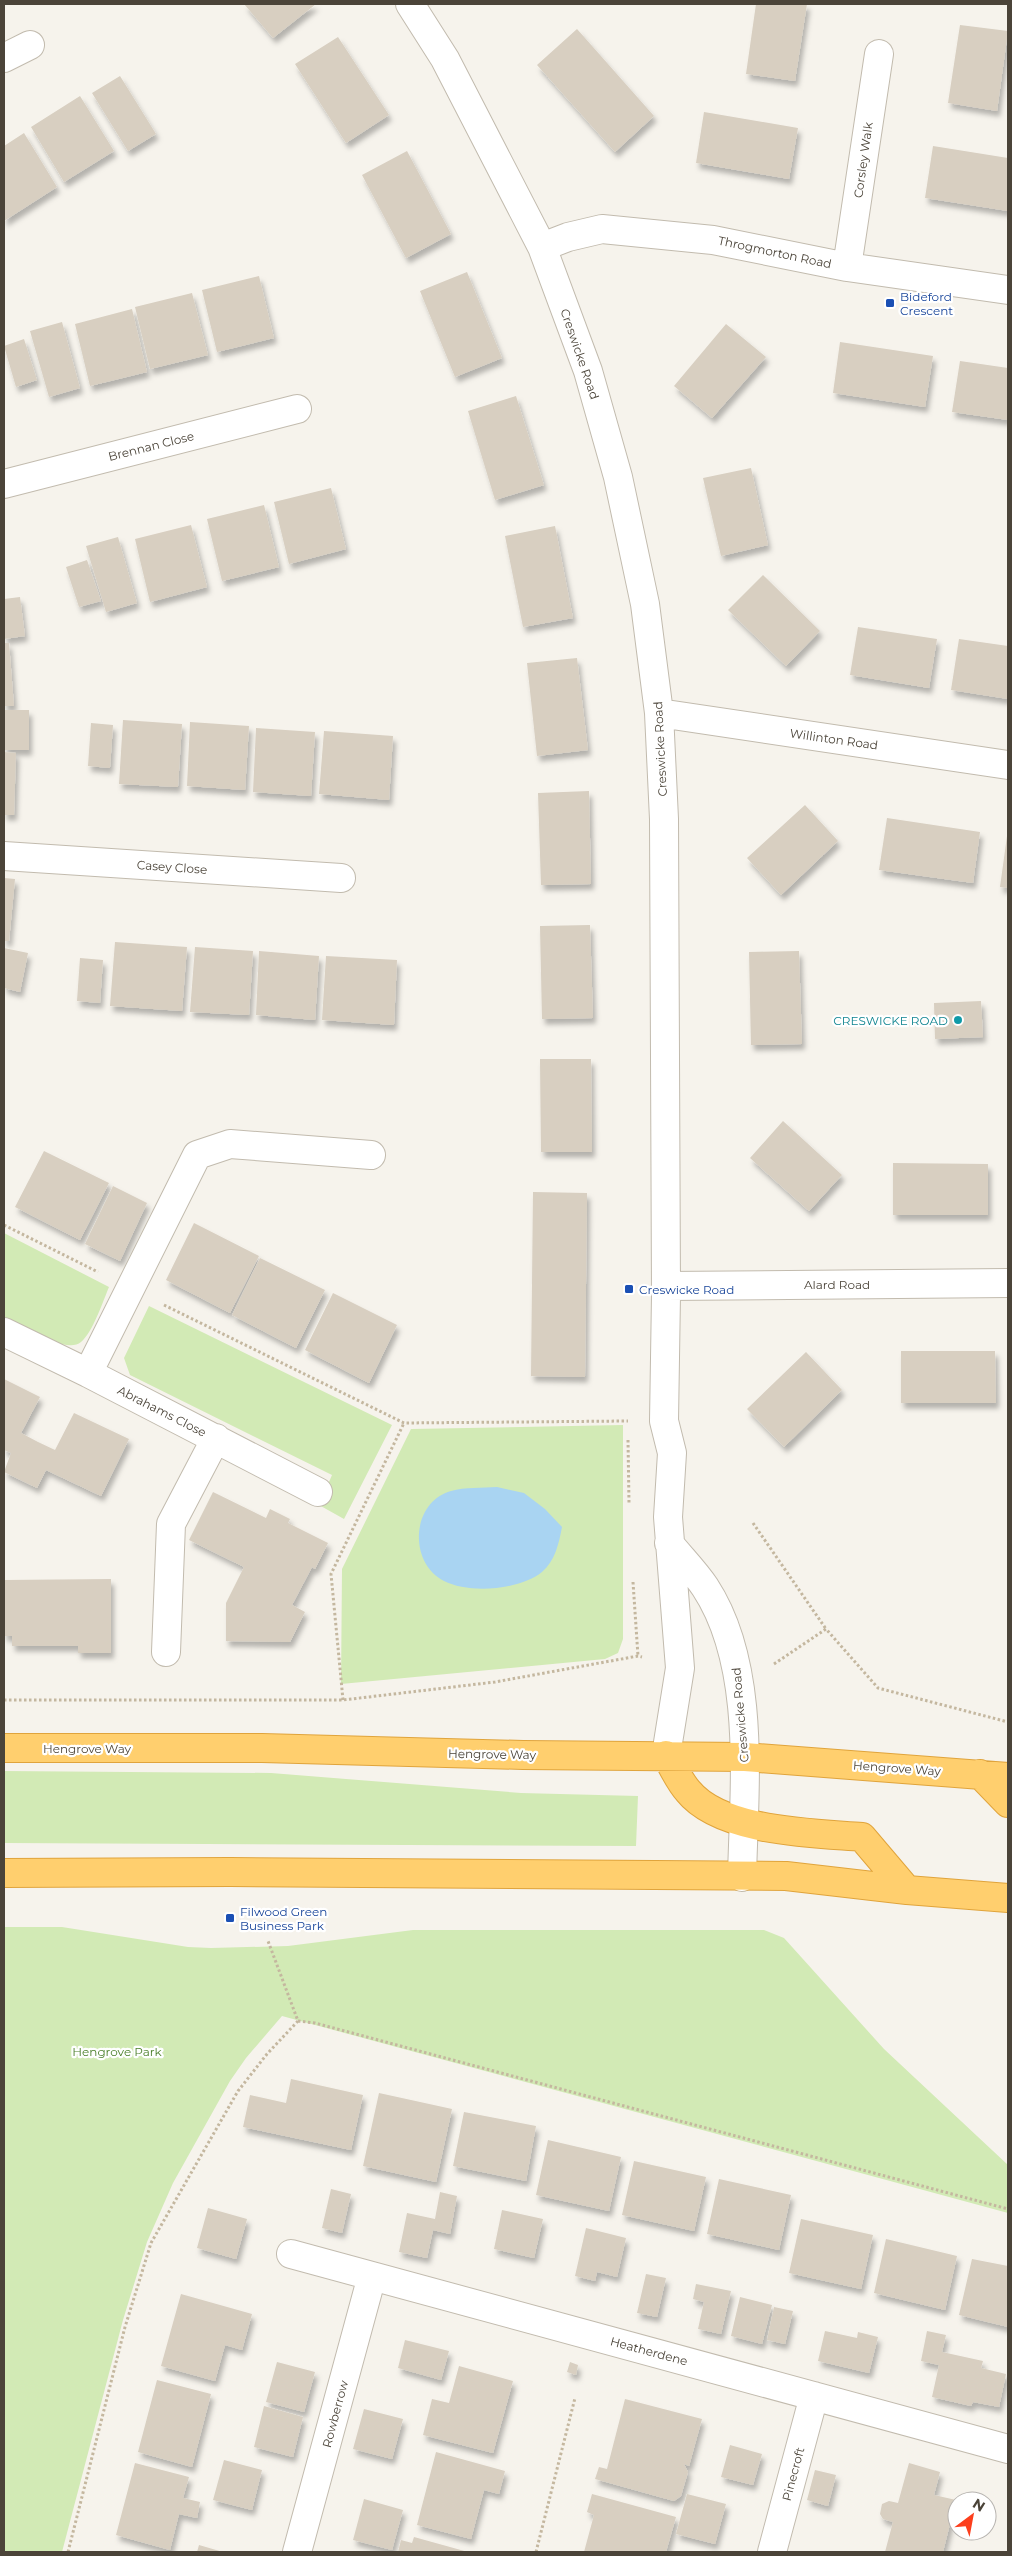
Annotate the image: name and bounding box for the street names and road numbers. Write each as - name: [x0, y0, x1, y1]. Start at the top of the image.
- street label: Corsley Walk: [850, 120, 876, 199]
- street label: Throgmorton Road: [717, 233, 833, 271]
- street label: Creswicke Road: [557, 307, 603, 401]
- street label: Brennan Close: [107, 428, 195, 464]
- street label: Creswicke Road: [650, 701, 670, 797]
- street label: Willinton Road: [789, 725, 879, 753]
- street label: Casey Close: [136, 857, 208, 877]
- street label: Alard Road: [804, 1277, 870, 1292]
- street label: Abrahams Close: [115, 1382, 209, 1440]
- street label: Creswicke Road: [728, 1667, 752, 1763]
- street label: Hengrove Way: [43, 1741, 132, 1756]
- street label: Hengrove Way: [448, 1746, 537, 1762]
- street label: Hengrove Way: [853, 1757, 942, 1779]
- street label: Heatherdene: [609, 2333, 689, 2369]
- street label: Rowberrow: [319, 2378, 351, 2449]
- street label: Pinecroft: [779, 2445, 807, 2503]

